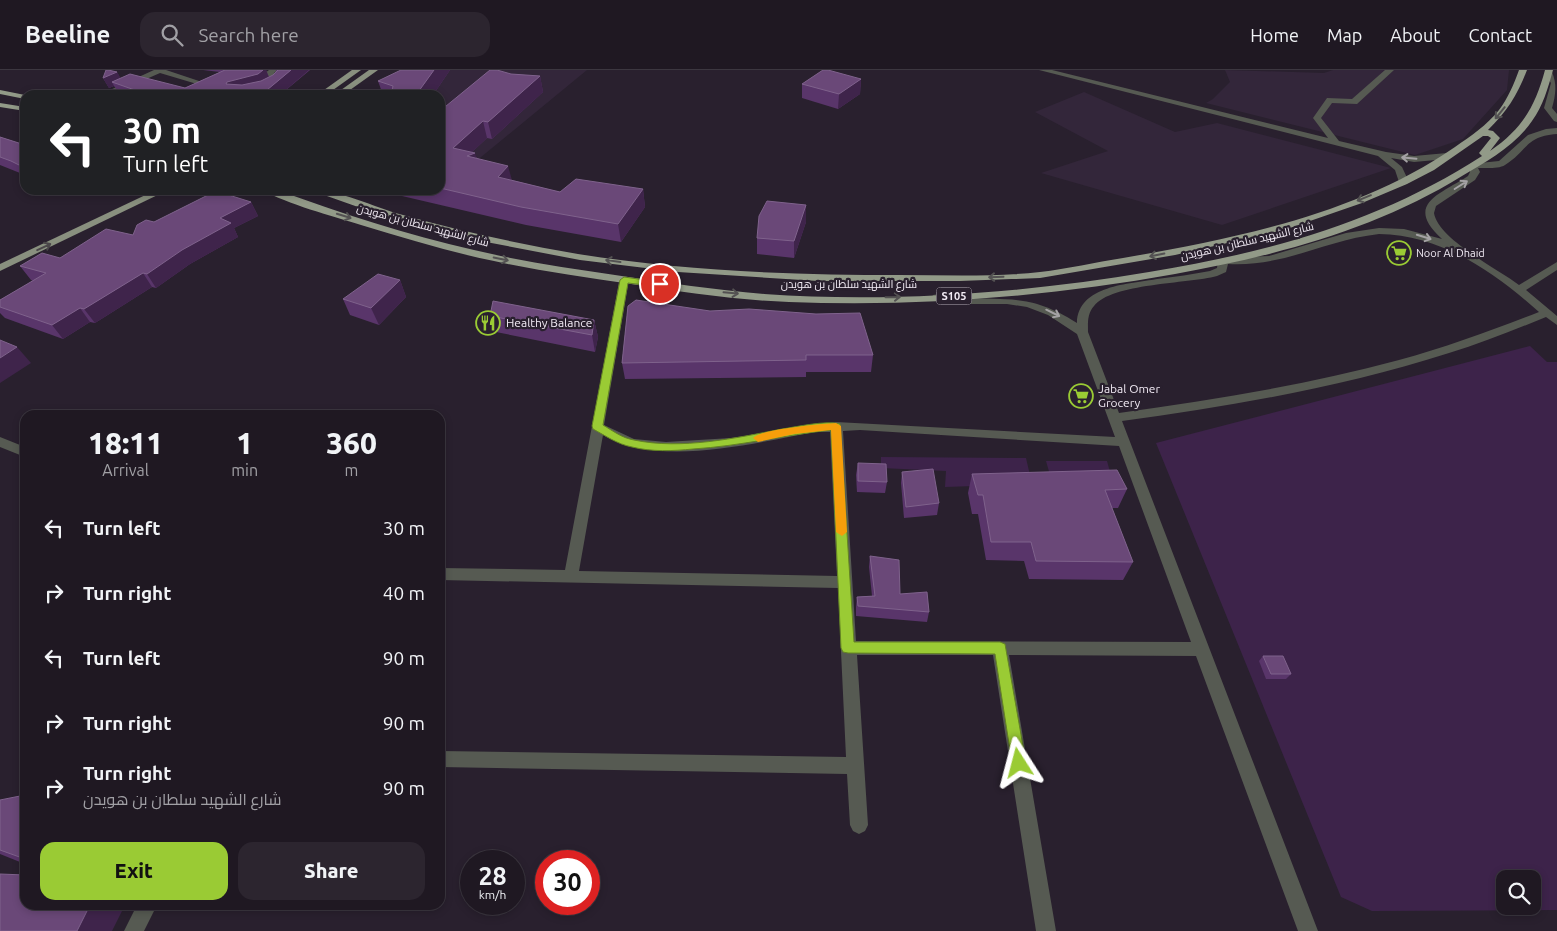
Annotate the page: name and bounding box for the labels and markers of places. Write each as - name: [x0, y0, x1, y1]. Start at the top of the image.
- supermarket icon: Noor Al Dhaid: [1386, 240, 1412, 266]
- place label: Noor Al Dhaid: [1416, 247, 1485, 259]
- pin: [639, 263, 681, 305]
- restaurant icon: Healthy Balance: [475, 310, 501, 336]
- place label: Healthy Balance: [506, 316, 592, 329]
- place label: Jabal Omer Grocery: [1098, 382, 1160, 409]
- supermarket icon: Jabal Omer Grocery: [1068, 383, 1094, 409]

